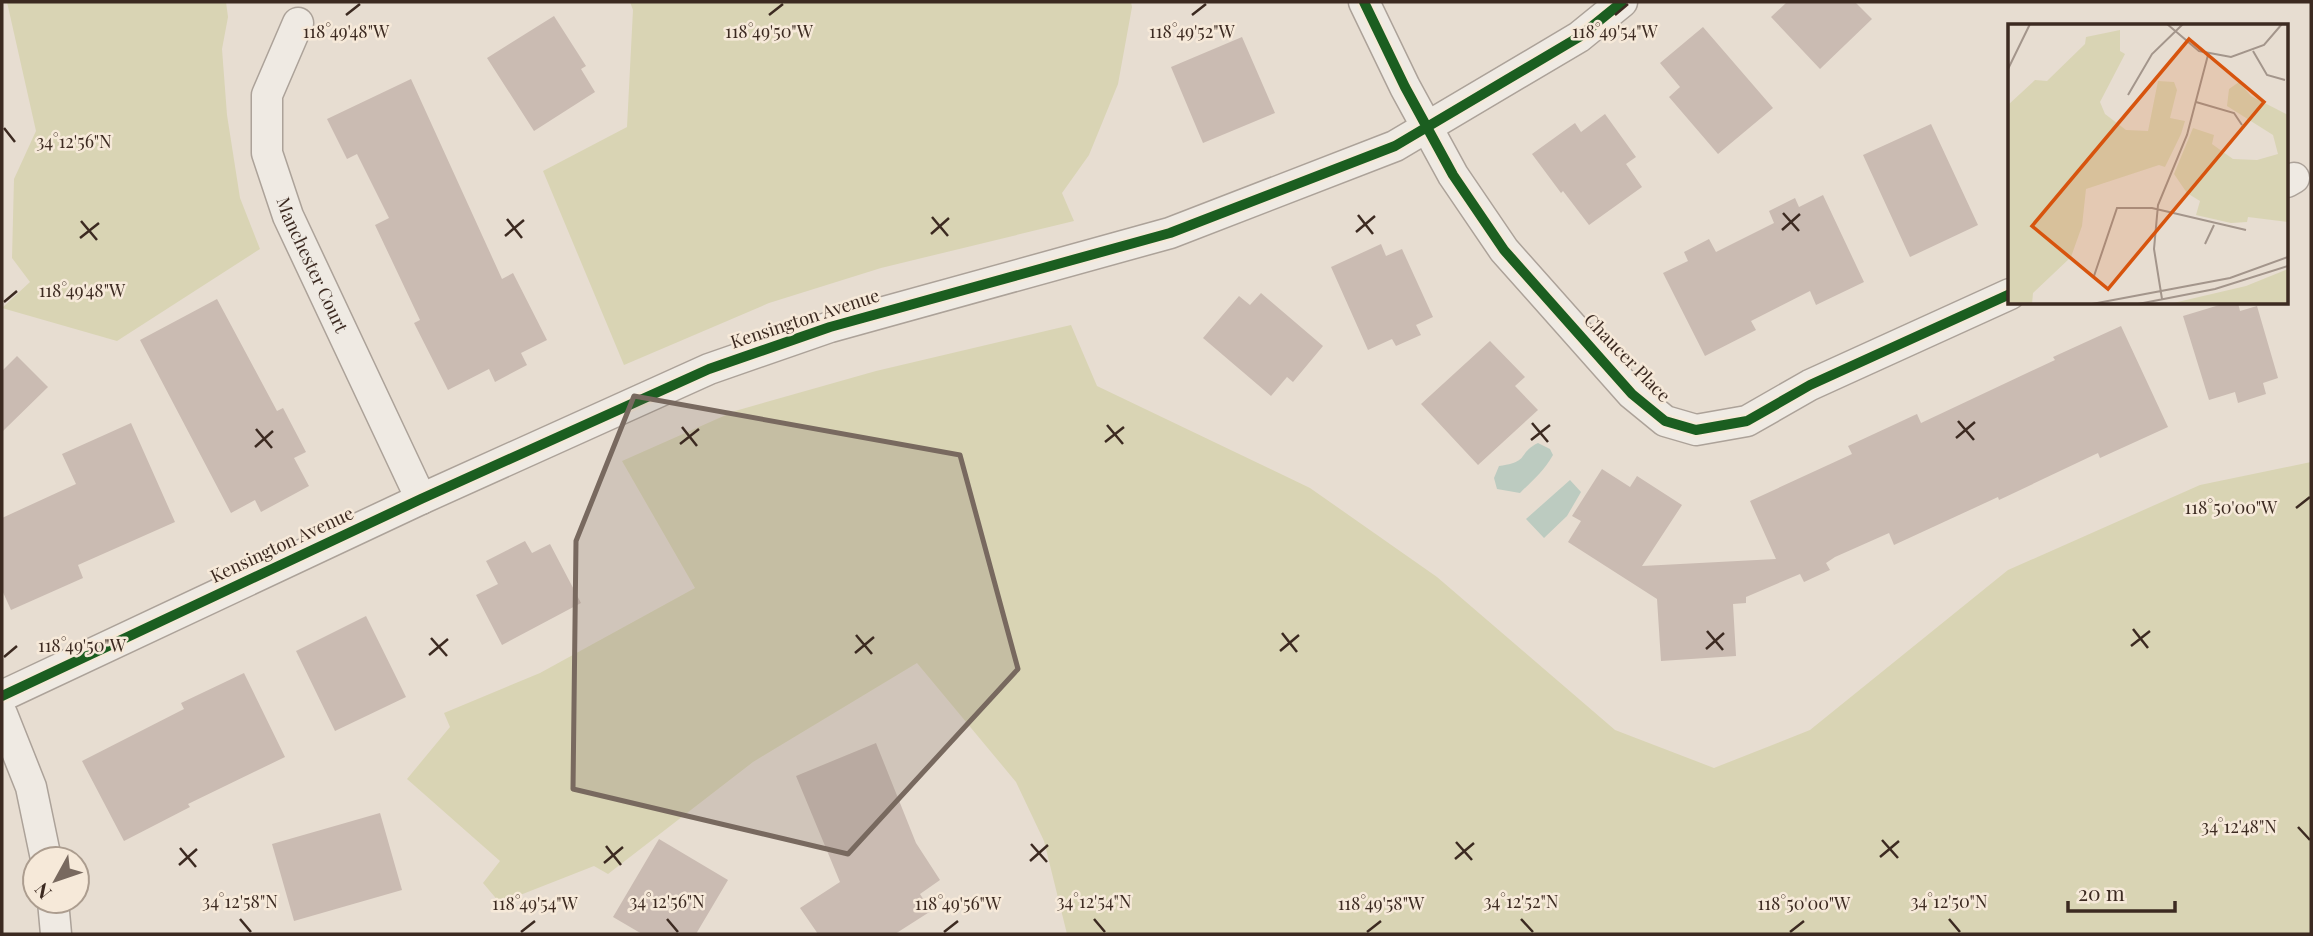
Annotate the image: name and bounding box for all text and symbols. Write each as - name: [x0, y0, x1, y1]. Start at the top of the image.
- text: 118°49'48"W: [303, 19, 390, 43]
- text: 118°49'50"W: [725, 19, 814, 43]
- text: 118°49'52"W: [1149, 19, 1236, 43]
- text: 118°49'54"W: [1572, 19, 1659, 43]
- inset map: [2008, 24, 2288, 304]
- text: 34°12'56"N: [36, 129, 112, 153]
- street label: Manchester Court: [272, 194, 354, 337]
- text: 118°49'48"W: [39, 278, 126, 302]
- street label: Kensington Avenue: [727, 283, 882, 353]
- street label: Chaucer Place: [1579, 308, 1676, 407]
- text: 118°50'00"W: [2185, 495, 2278, 519]
- street label: Kensington Avenue: [206, 500, 357, 588]
- text: 118°49'50"W: [38, 633, 127, 657]
- text: 34°12'48"N: [2201, 814, 2277, 838]
- north arrow: [21, 845, 91, 915]
- scale bar: [2068, 870, 2175, 914]
- text: N: [28, 878, 57, 905]
- text: 20 m: [2078, 878, 2125, 906]
- text: 34°12'58"N: [202, 889, 278, 913]
- text: 34°12'56"N: [629, 889, 705, 913]
- text: 34°12'54"N: [1056, 889, 1132, 913]
- text: 34°12'52"N: [1484, 889, 1559, 913]
- text: 34°12'50"N: [1910, 889, 1988, 913]
- text: 118°49'54"W: [492, 891, 579, 915]
- text: 118°49'56"W: [915, 891, 1002, 915]
- text: 118°49'58"W: [1338, 891, 1425, 915]
- text: 118°50'00"W: [1758, 891, 1851, 915]

